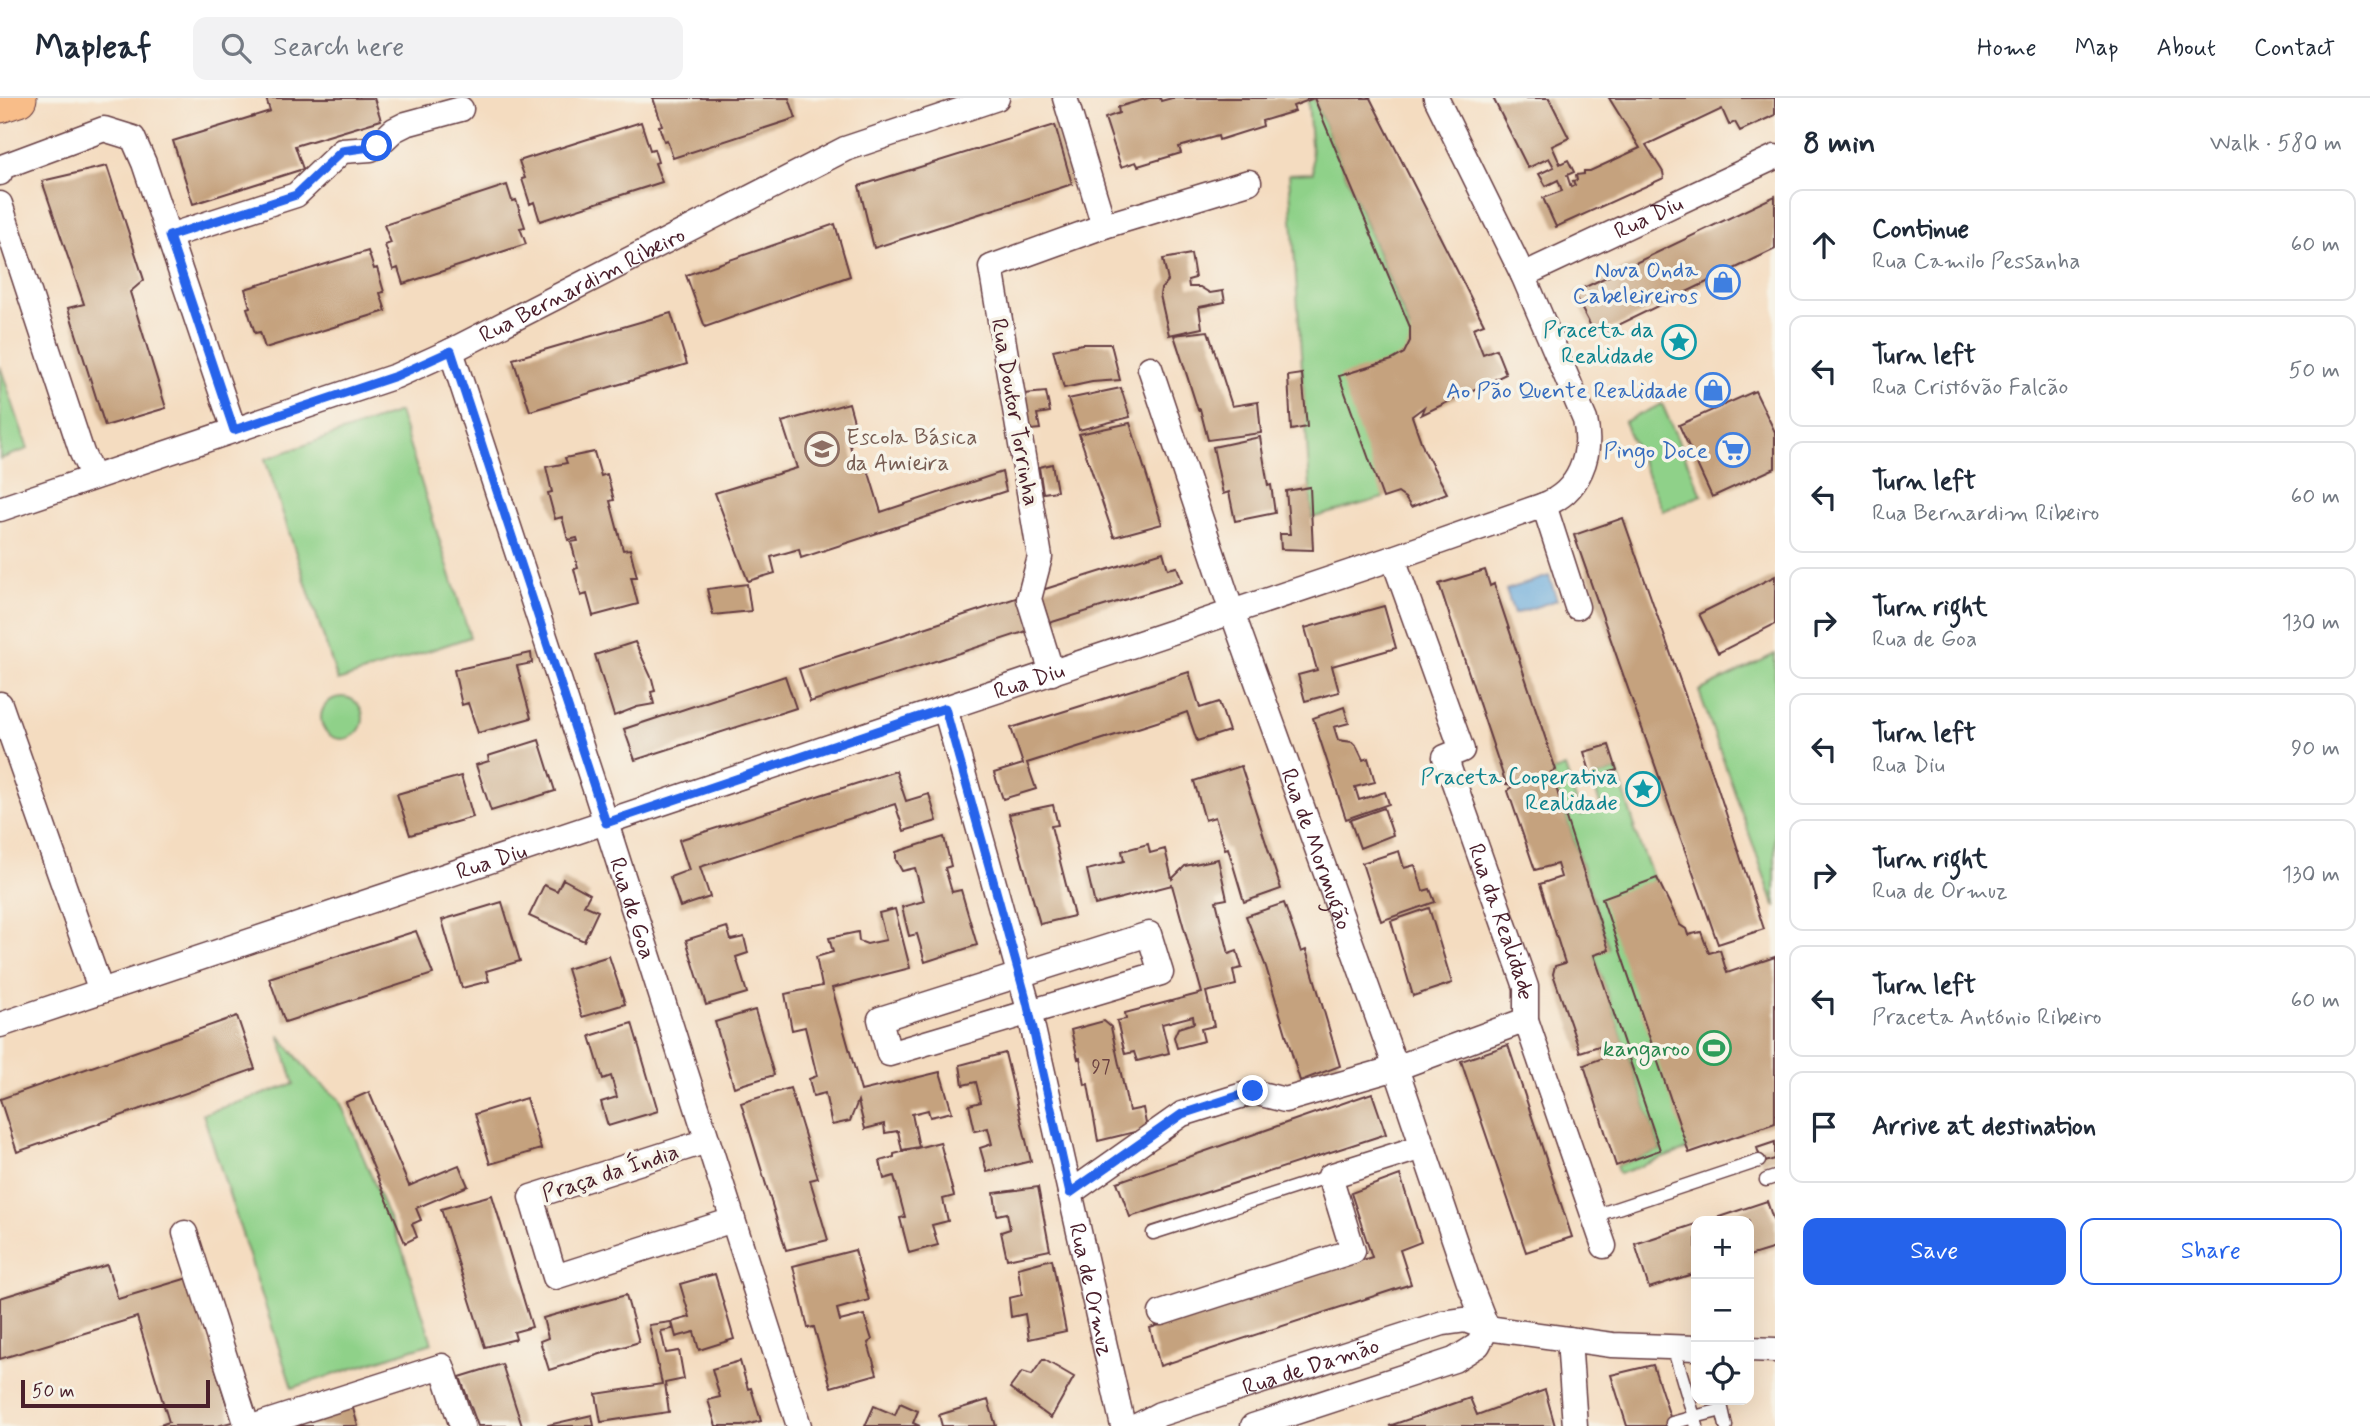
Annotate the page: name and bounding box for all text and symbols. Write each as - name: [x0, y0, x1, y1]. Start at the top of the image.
- search box: [193, 17, 683, 80]
- text: Mapleaf: [35, 26, 151, 70]
- icon: search: [217, 29, 255, 67]
- text: Search here: [273, 31, 404, 65]
- text: Home: [1977, 33, 2037, 64]
- text: Map: [2075, 33, 2119, 64]
- text: About: [2157, 33, 2216, 64]
- text: Contact: [2254, 33, 2335, 64]
- text: 8 min: [1803, 124, 1876, 163]
- text: Walk · 580 m: [2210, 129, 2342, 159]
- route start: [361, 130, 392, 161]
- street label: Rua Diu: [1610, 189, 1688, 247]
- text: Continue: [1872, 213, 1969, 247]
- street label: Rua Bernardim Ribeiro: [475, 221, 691, 351]
- icon: ahead: [1805, 226, 1843, 264]
- text: 60 m: [2291, 230, 2340, 260]
- text: Rua Camilo Pessanha: [1872, 247, 2080, 277]
- place label: Nova Onda Cabeleireiros: [1572, 256, 1698, 312]
- shop icon: Nova Onda Cabeleireiros: [1704, 263, 1742, 301]
- street label: Rua Doutor Torrinha: [983, 316, 1045, 509]
- place label: Praceta da Realidade: [1543, 316, 1654, 372]
- place icon: Praceta da Realidade: [1660, 323, 1698, 361]
- text: Turn left: [1872, 339, 1976, 373]
- icon: left: [1805, 352, 1843, 390]
- text: 50 m: [2289, 356, 2340, 386]
- shop icon: Ao Pão Quente Realidade: [1694, 371, 1732, 409]
- text: Rua Cristóvão Falcão: [1872, 373, 2068, 403]
- place label: Ao Pão Quente Realidade: [1446, 377, 1688, 407]
- place label: Escola Básica da Amieira: [846, 423, 977, 479]
- school or university icon: Escola Básica da Amieira: [803, 430, 841, 468]
- supermarket icon: Pingo Doce: [1714, 431, 1752, 469]
- place label: Pingo Doce: [1604, 437, 1708, 469]
- text: Turn left: [1872, 465, 1976, 499]
- icon: left: [1805, 478, 1843, 516]
- text: 60 m: [2291, 482, 2340, 512]
- text: Rua Bernardim Ribeiro: [1872, 499, 2099, 529]
- text: Turn right: [1872, 591, 1988, 625]
- icon: right: [1805, 604, 1843, 642]
- text: 130 m: [2282, 608, 2340, 638]
- text: Rua de Goa: [1872, 625, 1977, 655]
- street label: Rua Diu: [990, 656, 1069, 708]
- text: Turn left: [1872, 717, 1976, 751]
- icon: left: [1805, 730, 1843, 768]
- text: 90 m: [2291, 734, 2340, 764]
- text: Rua Diu: [1872, 751, 1945, 781]
- place label: Praceta Cooperativa Realidade: [1421, 763, 1618, 819]
- street label: Rua de Mormugão: [1272, 765, 1358, 934]
- place icon: Praceta Cooperativa Realidade: [1624, 770, 1662, 808]
- street label: Rua Diu: [452, 836, 531, 888]
- street label: Rua da Realidade: [1460, 840, 1539, 1000]
- text: Turn right: [1872, 843, 1988, 877]
- street label: Rua de Goa: [601, 854, 662, 963]
- icon: right: [1805, 856, 1843, 894]
- text: 130 m: [2282, 860, 2340, 890]
- text: Rua de Ormuz: [1872, 877, 2008, 907]
- text: Turn left: [1872, 969, 1976, 1003]
- icon: left: [1805, 982, 1843, 1020]
- text: 60 m: [2291, 986, 2340, 1016]
- text: Praceta António Ribeiro: [1872, 1003, 2102, 1033]
- sports icon: kangaroo: [1695, 1029, 1733, 1067]
- place label: kangaroo: [1603, 1035, 1690, 1067]
- house number: 97: [1092, 1055, 1110, 1080]
- route end: [1237, 1075, 1268, 1106]
- icon: arrive: [1805, 1108, 1843, 1146]
- text: Arrive at destination: [1872, 1110, 2096, 1144]
- street label: Praça da Índia: [538, 1138, 683, 1210]
- map controls: [1691, 1216, 1754, 1405]
- button: +: [1691, 1216, 1754, 1279]
- button: Save: [1803, 1218, 2066, 1285]
- button: Share: [2080, 1218, 2342, 1285]
- street label: Rua de Ormuz: [1061, 1220, 1120, 1359]
- button: −: [1691, 1279, 1754, 1342]
- street label: Rua de Damão: [1239, 1331, 1383, 1404]
- button: locate: [1691, 1342, 1754, 1405]
- scale bar: [21, 1377, 210, 1409]
- text: 50 m: [32, 1379, 75, 1404]

